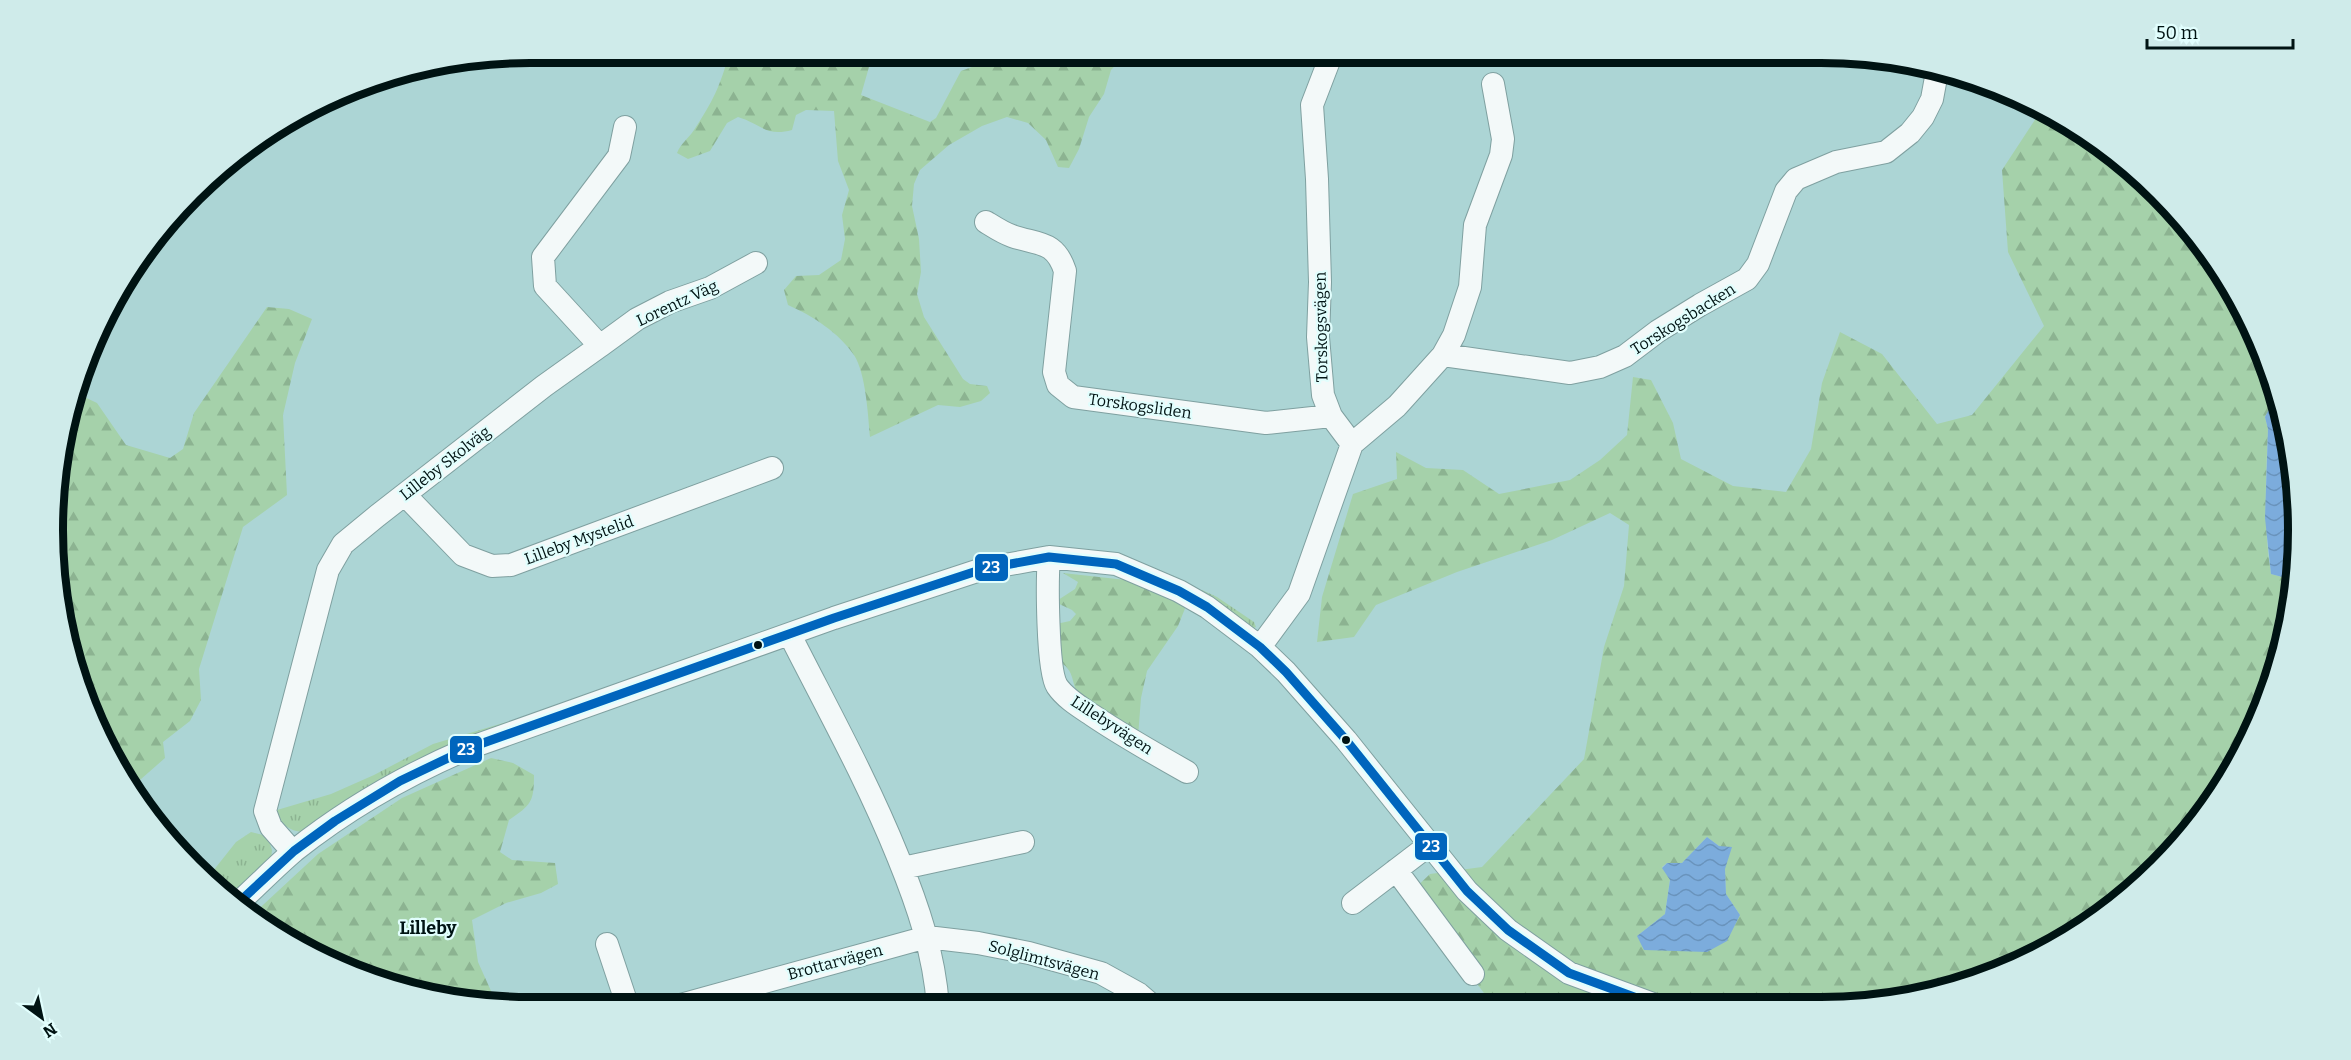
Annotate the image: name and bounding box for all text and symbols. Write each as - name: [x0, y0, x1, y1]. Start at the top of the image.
- scale bar: [2147, 12, 2292, 50]
- text: 50 m: [2156, 22, 2198, 44]
- street label: Torskogsvägen: [1311, 272, 1331, 382]
- street label: Lorentz Väg: [633, 276, 721, 330]
- street label: Torskogsbacken: [1627, 279, 1739, 359]
- street label: Torskogsliden: [1087, 389, 1193, 423]
- street label: Lilleby Skolväg: [396, 422, 494, 504]
- street label: Lilleby Mystelid: [522, 511, 637, 569]
- line badge: 23: [974, 553, 1009, 582]
- text: 23: [982, 558, 1000, 577]
- unlabelled marker: [752, 639, 764, 651]
- street label: Lillebyvägen: [1068, 692, 1156, 758]
- unlabelled marker: [1340, 734, 1352, 746]
- line badge: 23: [449, 735, 483, 764]
- text: 23: [457, 740, 475, 759]
- line badge: 23: [1414, 832, 1448, 861]
- text: 23: [1422, 837, 1440, 856]
- district label: Lilleby: [400, 917, 457, 939]
- street label: Solglimtsvägen: [986, 936, 1102, 984]
- street label: Brottarvägen: [785, 940, 885, 984]
- north arrow: [12, 988, 72, 1048]
- text: N: [40, 1019, 60, 1041]

